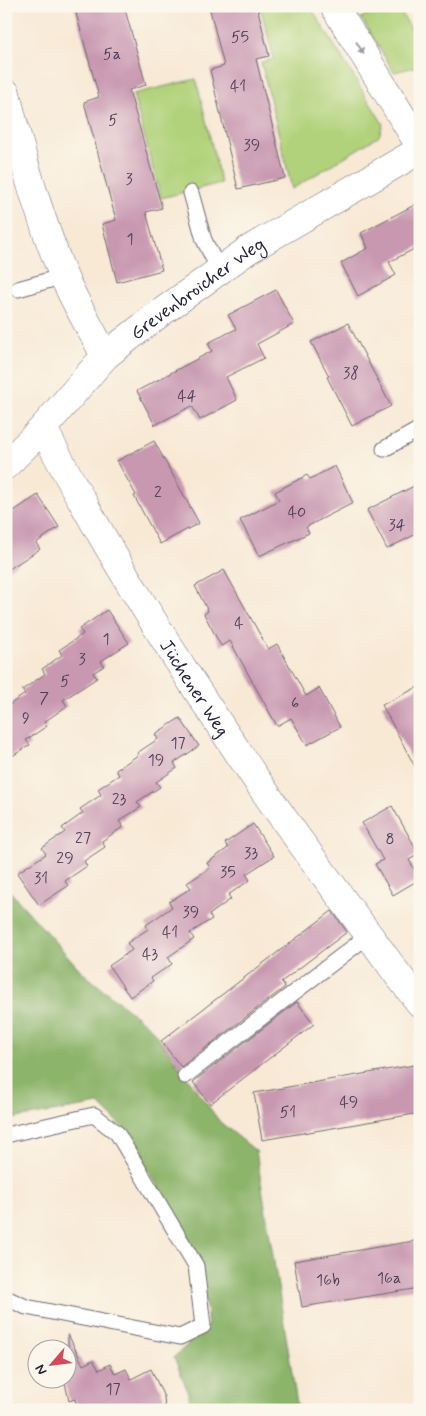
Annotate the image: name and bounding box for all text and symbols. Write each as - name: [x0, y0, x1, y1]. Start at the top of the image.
- house number: 55: [231, 27, 249, 48]
- one-way arrow: [355, 41, 364, 54]
- house number: 5a: [103, 44, 121, 65]
- house number: 41: [230, 76, 246, 97]
- house number: 5: [108, 110, 118, 131]
- house number: 39: [244, 135, 260, 156]
- house number: 3: [125, 169, 133, 190]
- house number: 1: [126, 229, 134, 250]
- street label: Grevenbroicher Weg: [125, 232, 271, 346]
- house number: 38: [343, 363, 359, 384]
- house number: 44: [177, 386, 197, 407]
- house number: 2: [154, 482, 162, 503]
- house number: 40: [288, 502, 306, 523]
- house number: 34: [389, 515, 406, 536]
- house number: 4: [234, 613, 244, 634]
- house number: 1: [102, 629, 110, 650]
- street label: Jüchener Weg: [153, 635, 235, 742]
- house number: 3: [78, 649, 86, 670]
- house number: 5: [60, 671, 70, 692]
- house number: 7: [39, 688, 49, 709]
- house number: 6: [291, 693, 299, 714]
- house number: 9: [22, 708, 30, 729]
- house number: 17: [170, 733, 186, 754]
- house number: 19: [148, 750, 164, 771]
- house number: 23: [112, 789, 127, 810]
- house number: 27: [75, 828, 91, 849]
- house number: 8: [385, 829, 395, 850]
- house number: 33: [244, 843, 258, 864]
- house number: 29: [56, 848, 74, 869]
- house number: 35: [220, 862, 236, 883]
- house number: 31: [34, 868, 48, 889]
- house number: 39: [183, 902, 199, 923]
- house number: 41: [162, 922, 178, 943]
- house number: 43: [142, 944, 158, 965]
- house number: 49: [340, 1092, 358, 1113]
- house number: 51: [280, 1102, 296, 1123]
- house number: 16a: [377, 1268, 401, 1289]
- house number: 16b: [316, 1270, 340, 1291]
- north arrow: [28, 1338, 78, 1388]
- text: N: [31, 1361, 52, 1378]
- house number: 17: [105, 1379, 121, 1400]

